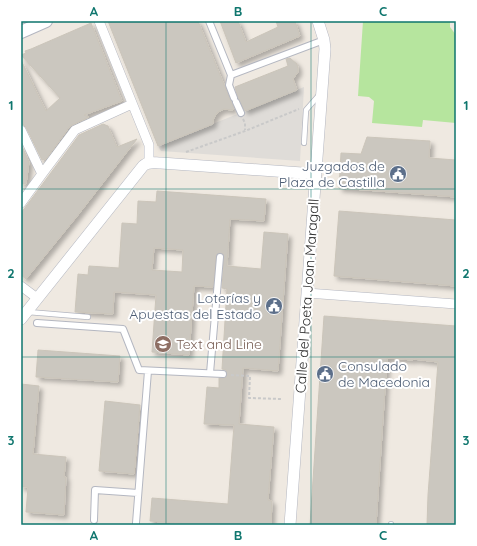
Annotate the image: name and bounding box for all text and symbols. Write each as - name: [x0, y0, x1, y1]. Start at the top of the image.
- text: A: [90, 3, 99, 19]
- text: B: [234, 3, 242, 19]
- text: C: [379, 3, 387, 19]
- text: 1: [8, 97, 14, 113]
- text: 1: [463, 97, 469, 113]
- place label: Juzgados de Plaza de Castilla: [279, 157, 385, 191]
- public building icon: Juzgados de Plaza de Castilla: [388, 164, 408, 184]
- street label: Calle del Poeta Joan Maragall: [291, 198, 323, 394]
- text: 2: [7, 265, 15, 281]
- text: 2: [462, 265, 470, 281]
- place label: Loterías y Apuestas del Estado: [129, 289, 261, 323]
- public building icon: Loterías y Apuestas del Estado: [264, 296, 284, 316]
- school or university icon: Text and Line: [153, 334, 173, 354]
- place label: Text and Line: [176, 335, 262, 353]
- place label: Consulado de Macedonia: [338, 357, 430, 391]
- public building icon: Consulado de Macedonia: [315, 364, 335, 384]
- text: 3: [8, 432, 15, 448]
- text: 3: [463, 432, 470, 448]
- text: A: [90, 527, 99, 543]
- text: B: [234, 527, 242, 543]
- text: C: [379, 527, 387, 543]

